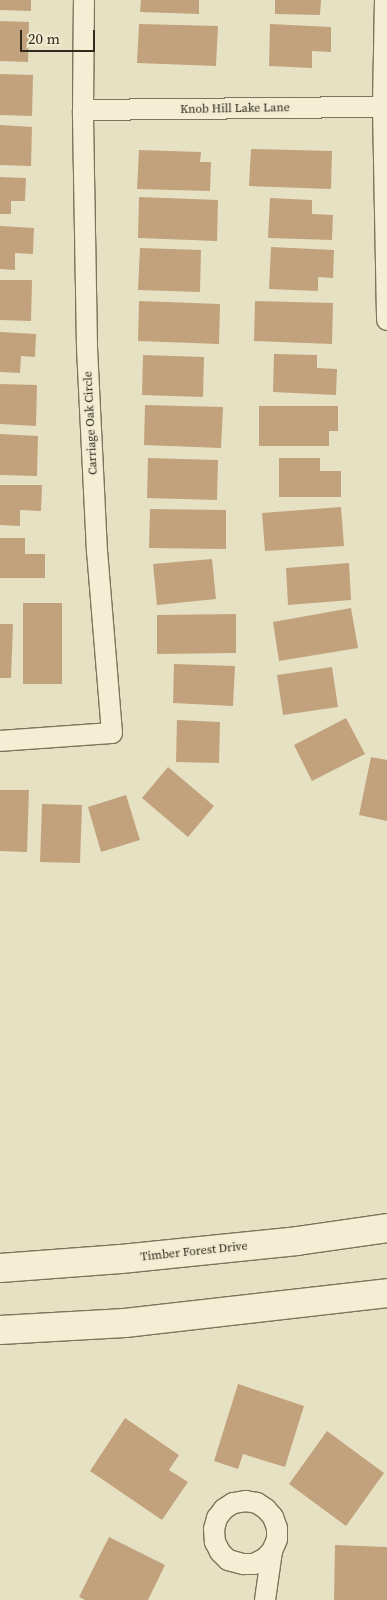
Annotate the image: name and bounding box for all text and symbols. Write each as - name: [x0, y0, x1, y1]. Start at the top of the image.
- scale bar: [22, 20, 98, 52]
- text: 20 m: [28, 28, 60, 49]
- street label: Knob Hill Lake Lane: [180, 101, 290, 117]
- street label: Carriage Oak Circle: [81, 371, 101, 475]
- street label: Timber Forest Drive: [140, 1239, 248, 1265]

